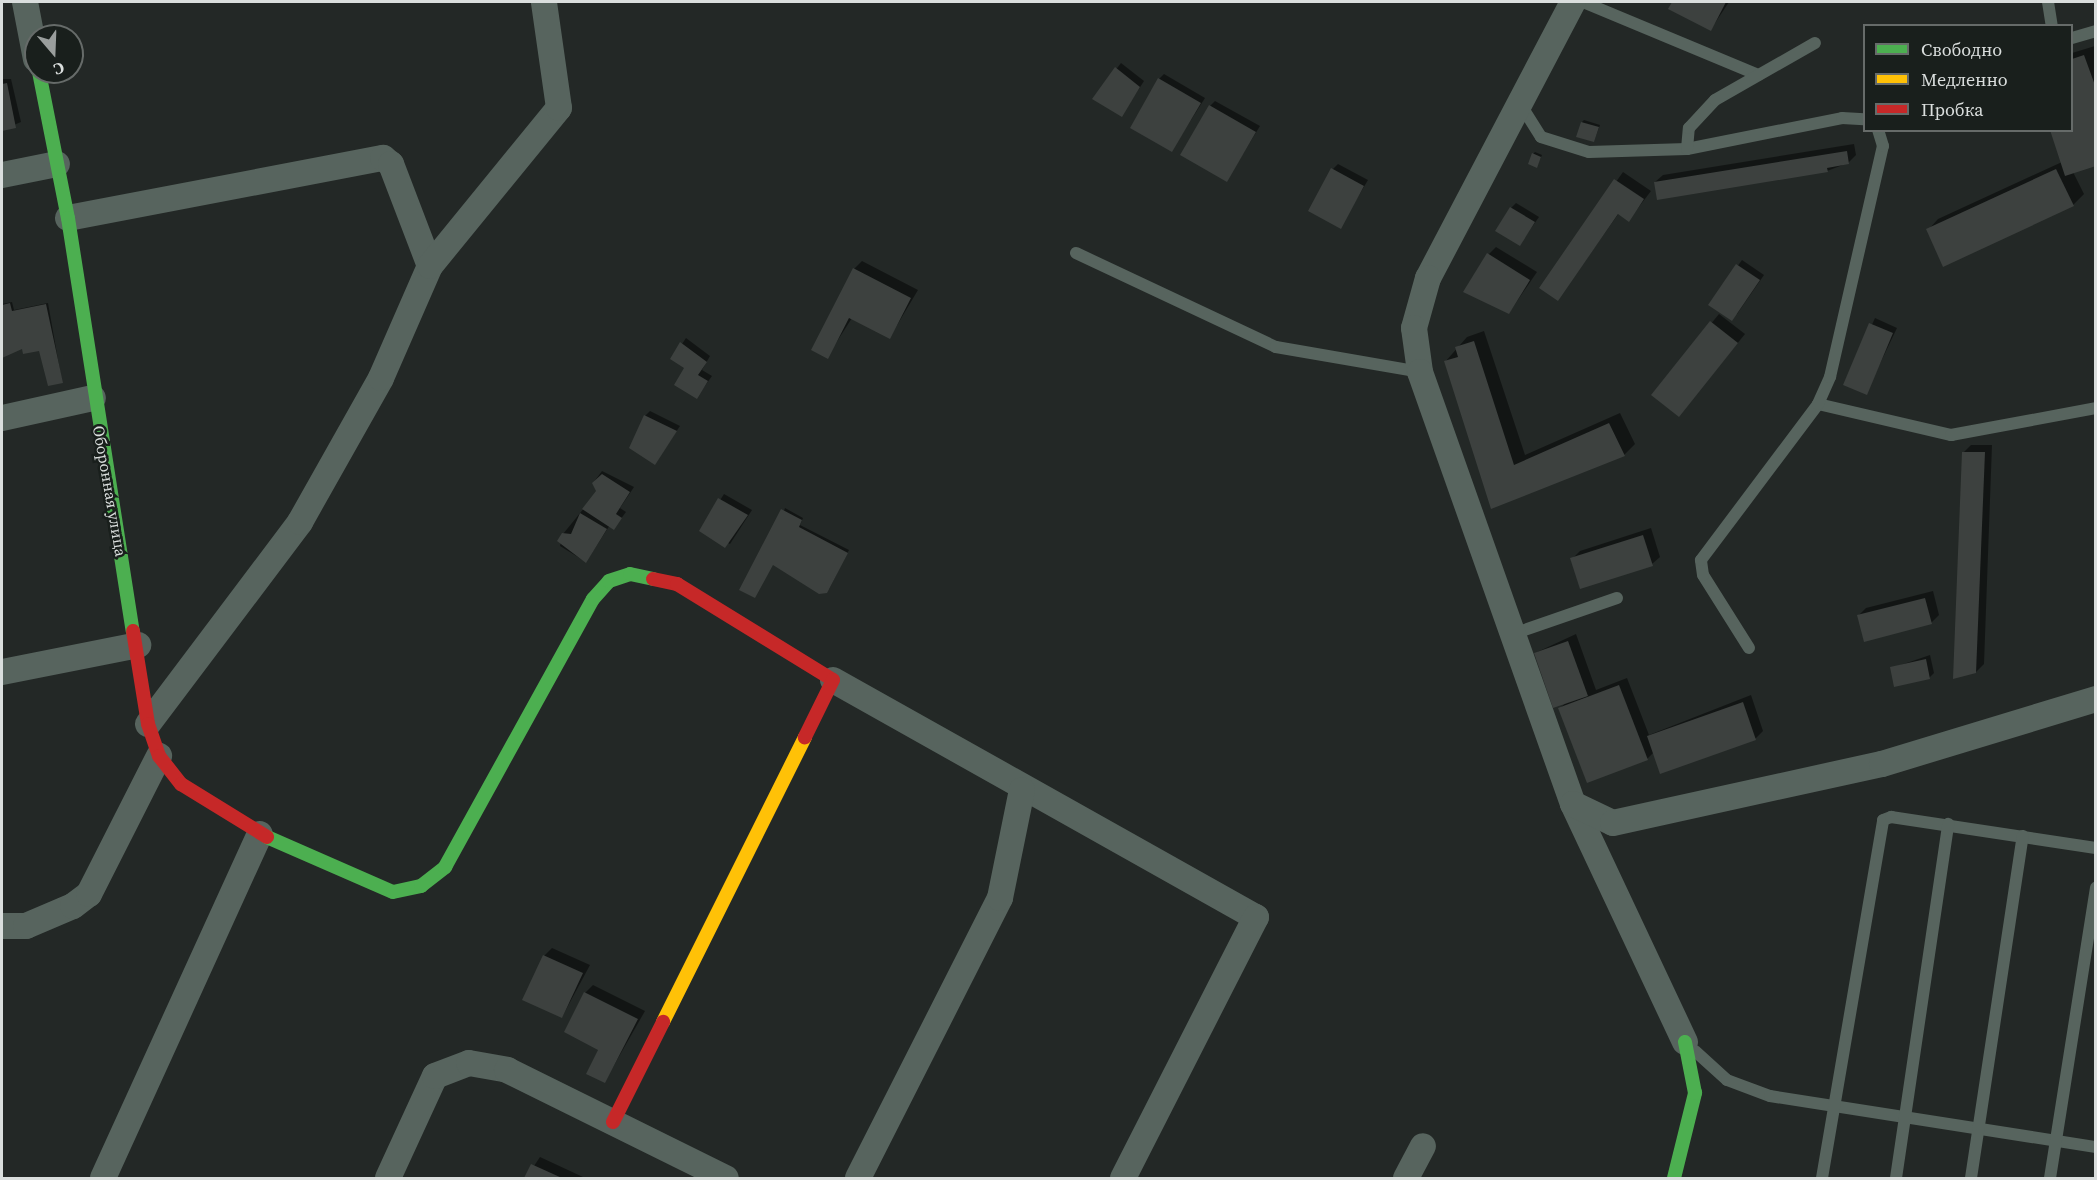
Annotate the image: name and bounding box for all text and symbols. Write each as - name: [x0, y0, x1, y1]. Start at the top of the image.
- north arrow: [24, 24, 84, 84]
- legend: [1863, 24, 2073, 132]
- text: Свободно: [1921, 37, 2002, 62]
- text: С: [51, 57, 68, 81]
- text: Медленно: [1921, 67, 2008, 92]
- text: Пробка: [1921, 97, 1983, 122]
- street label: Оборонная улица: [89, 424, 131, 558]

